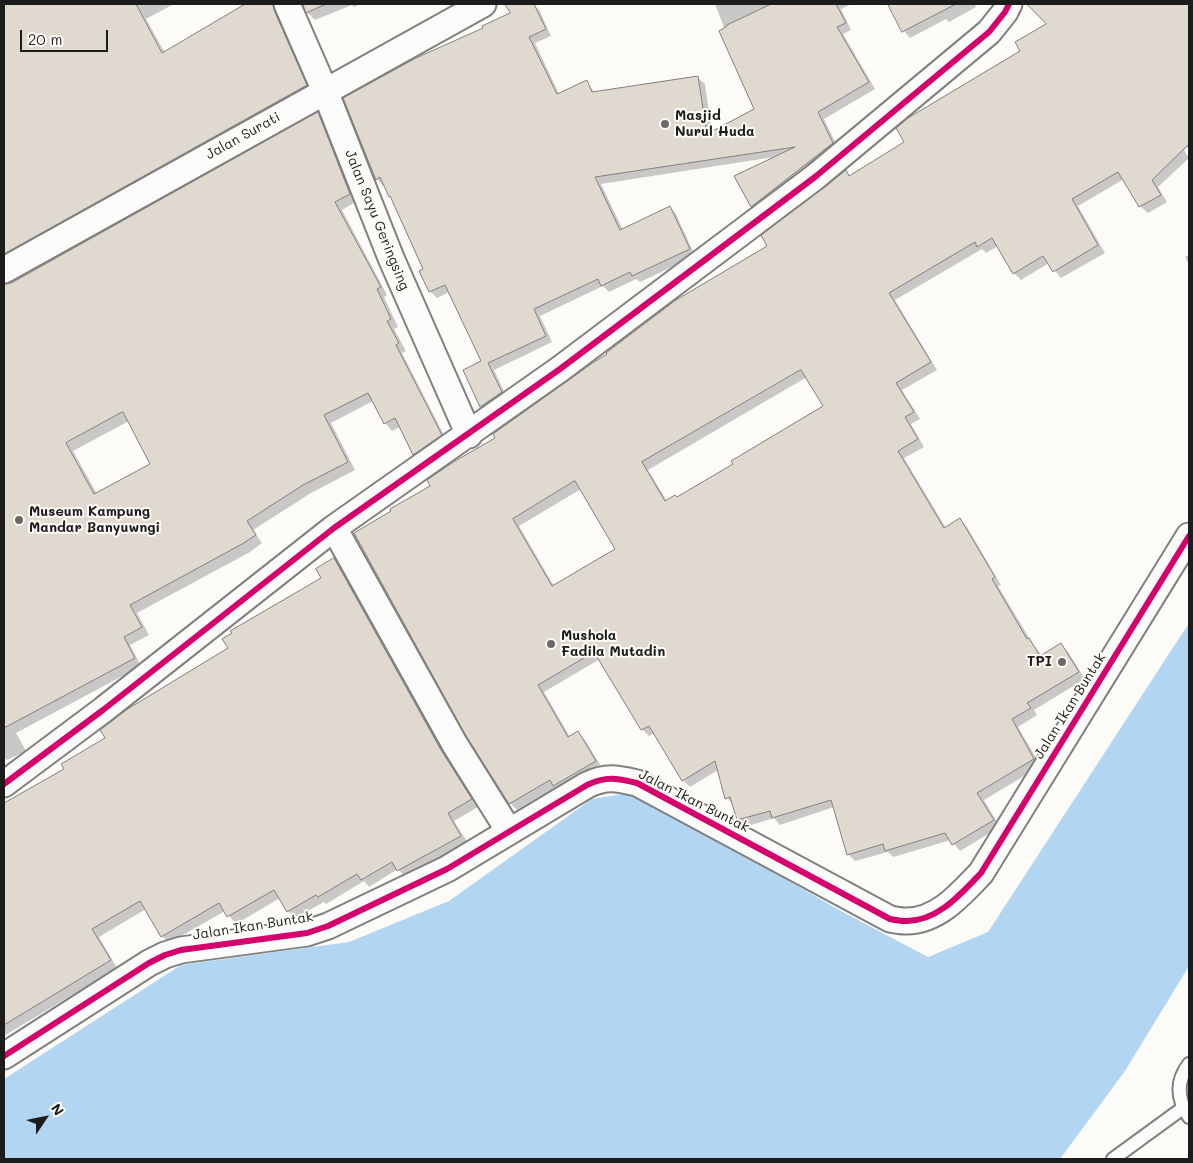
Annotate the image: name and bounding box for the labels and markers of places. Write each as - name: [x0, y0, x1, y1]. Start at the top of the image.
- place label: Masjid Nurul Huda: [675, 108, 755, 140]
- marker: Masjid Nurul Huda: [659, 118, 671, 130]
- place label: Museum Kampung Mandar Banyuwngi: [29, 504, 160, 536]
- marker: Museum Kampung Mandar Banyuwngi: [13, 514, 25, 526]
- place label: Mushola Fadila Mutadin: [561, 628, 665, 660]
- marker: Mushola Fadila Mutadin: [545, 638, 557, 650]
- place label: TPI: [1027, 654, 1052, 670]
- marker: TPI: [1056, 656, 1068, 668]

